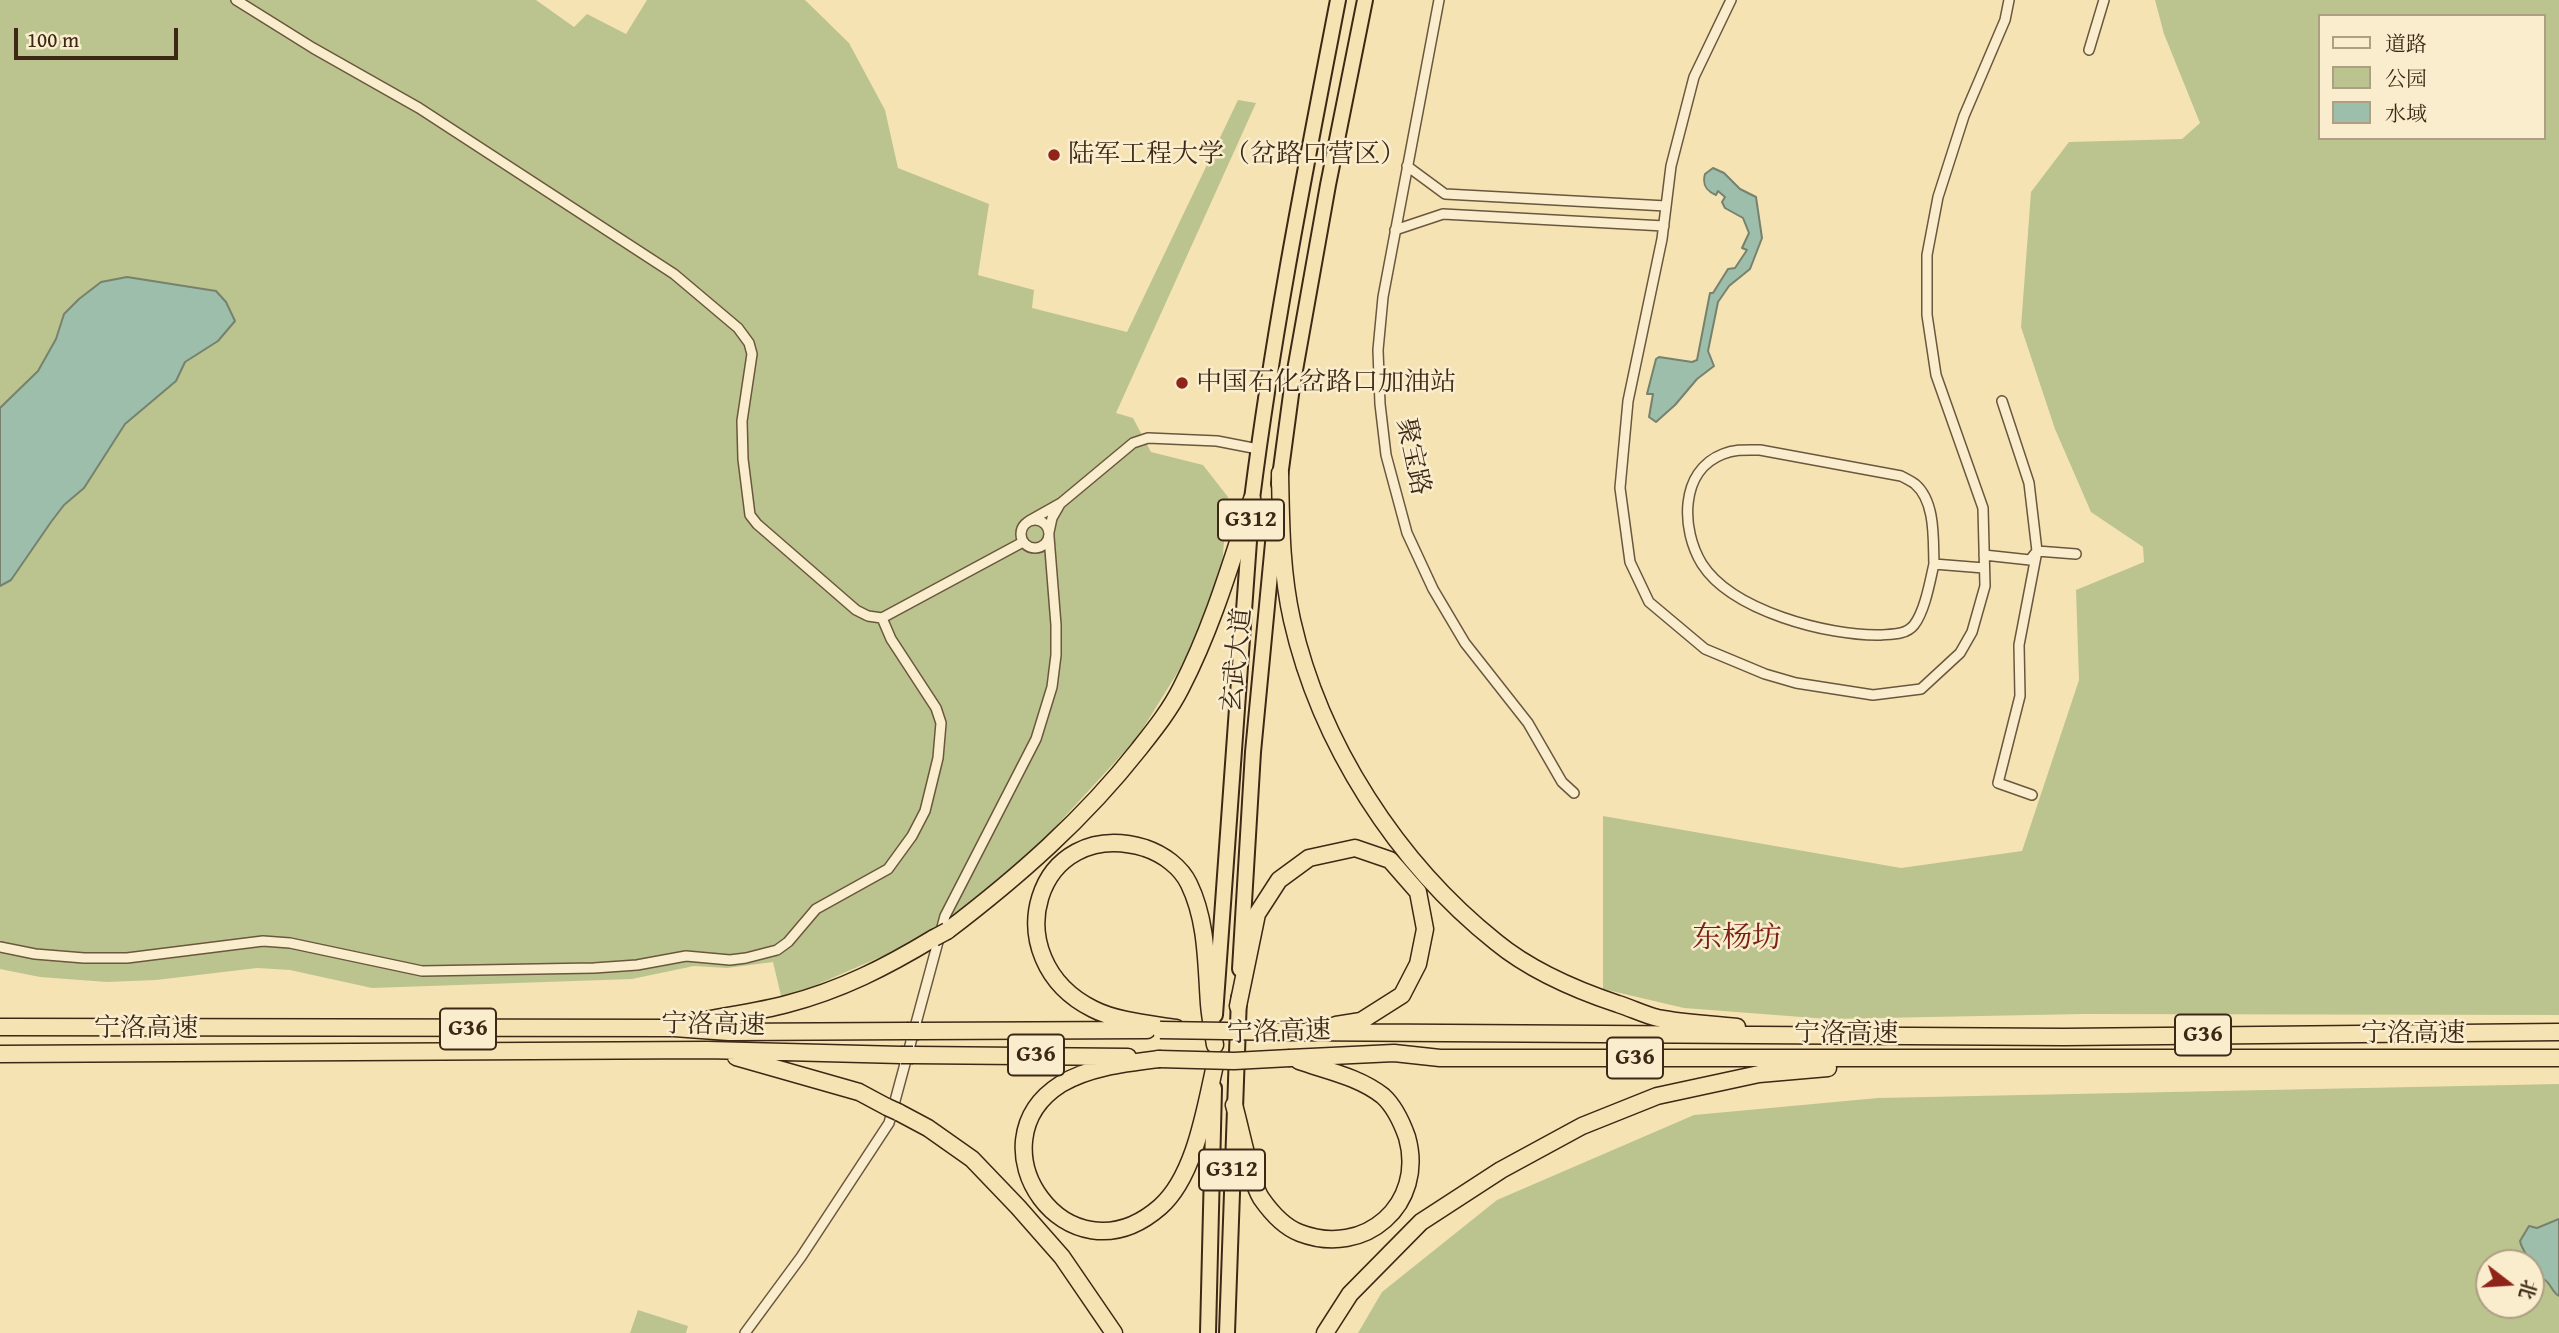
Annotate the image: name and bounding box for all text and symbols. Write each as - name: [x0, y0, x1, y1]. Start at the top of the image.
- scale bar: [18, 14, 182, 58]
- legend: [2318, 14, 2545, 140]
- text: 100 m: [27, 24, 79, 55]
- text: 道路: [2385, 28, 2427, 59]
- text: 公园: [2385, 63, 2427, 94]
- text: 水域: [2385, 98, 2427, 129]
- place label: 陆军工程大学（岔路口营区）: [1068, 139, 1406, 171]
- marker: 陆军工程大学（岔路口营区）: [1046, 147, 1062, 163]
- place label: 中国石化岔路口加油站: [1196, 367, 1456, 399]
- marker: 中国石化岔路口加油站: [1174, 375, 1190, 391]
- street label: 聚宝路: [1389, 416, 1435, 498]
- road number: G312: [1218, 500, 1284, 540]
- street label: 玄武大道: [1217, 607, 1259, 713]
- district label: 东杨坊: [1692, 921, 1782, 957]
- road number: G36: [440, 1009, 496, 1050]
- street label: 宁洛高速: [661, 1009, 765, 1043]
- street label: 宁洛高速: [94, 1013, 198, 1045]
- road number: G36: [2175, 1015, 2231, 1056]
- street label: 宁洛高速: [1226, 1016, 1332, 1050]
- street label: 宁洛高速: [1794, 1018, 1898, 1050]
- street label: 宁洛高速: [2361, 1018, 2465, 1050]
- road number: G36: [1008, 1035, 1064, 1076]
- road number: G36: [1607, 1038, 1663, 1078]
- road number: G312: [1199, 1150, 1265, 1190]
- north arrow: [2475, 1249, 2545, 1319]
- text: 北: [2512, 1276, 2544, 1303]

